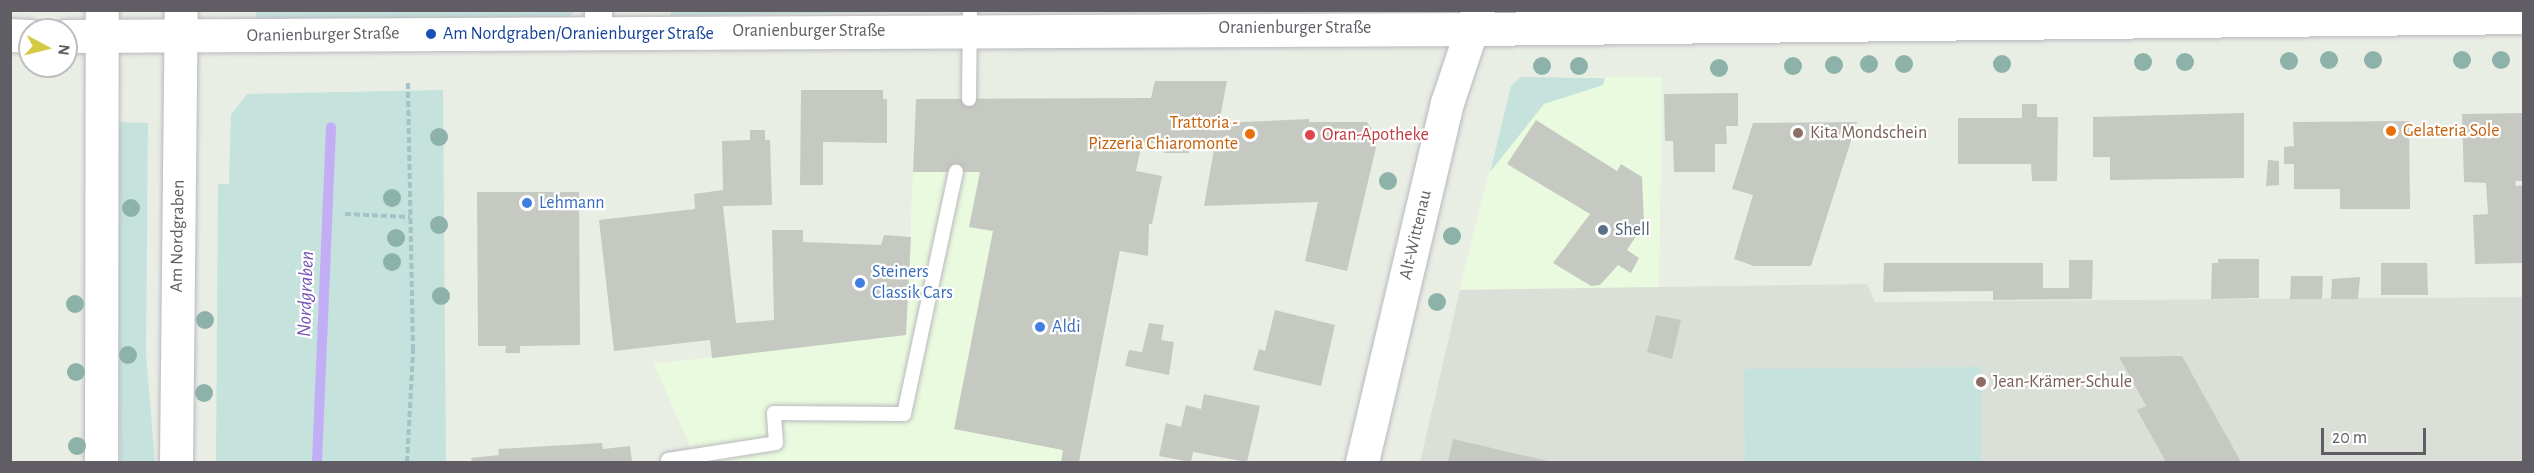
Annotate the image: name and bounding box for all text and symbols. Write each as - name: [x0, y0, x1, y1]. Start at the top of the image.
- street label: Oranienburger Straße: [1219, 17, 1371, 39]
- north arrow: [18, 18, 78, 78]
- street label: Oranienburger Straße: [733, 20, 885, 42]
- street label: Oranienburger Straße: [246, 23, 400, 47]
- place label: Am Nordgraben/Oranienburger Straße: [443, 23, 714, 45]
- marker: Am Nordgraben/Oranienburger Straße: [424, 27, 438, 41]
- text: N: [55, 43, 72, 56]
- place label: Trattoria - Pizzeria Chiaromonte: [1088, 113, 1238, 156]
- place label: Gelateria Sole: [2403, 120, 2499, 142]
- place label: Kita Mondschein: [1810, 122, 1927, 144]
- place label: Oran-Apotheke: [1322, 124, 1429, 146]
- marker: Gelateria Sole: [2384, 124, 2398, 138]
- marker: Kita Mondschein: [1791, 126, 1805, 140]
- marker: Trattoria - Pizzeria Chiaromonte: [1243, 127, 1257, 141]
- marker: Oran-Apotheke: [1303, 128, 1317, 142]
- street label: Am Nordgraben: [166, 179, 190, 293]
- street label: Alt-Wittenau: [1395, 188, 1437, 282]
- place label: Lehmann: [539, 192, 605, 214]
- marker: Lehmann: [520, 196, 534, 210]
- place label: Shell: [1615, 219, 1650, 241]
- marker: Shell: [1596, 223, 1610, 237]
- water label: Nordgraben: [293, 251, 319, 337]
- place label: Steiners Classik Cars: [872, 262, 953, 304]
- marker: Steiners Classik Cars: [853, 276, 867, 290]
- place label: Aldi: [1052, 316, 1081, 338]
- marker: Aldi: [1033, 320, 1047, 334]
- place label: Jean-Krämer-Schule: [1993, 371, 2132, 393]
- marker: Jean-Krämer-Schule: [1974, 375, 1988, 389]
- scale bar: [2324, 416, 2429, 454]
- text: 20 m: [2332, 429, 2367, 447]

